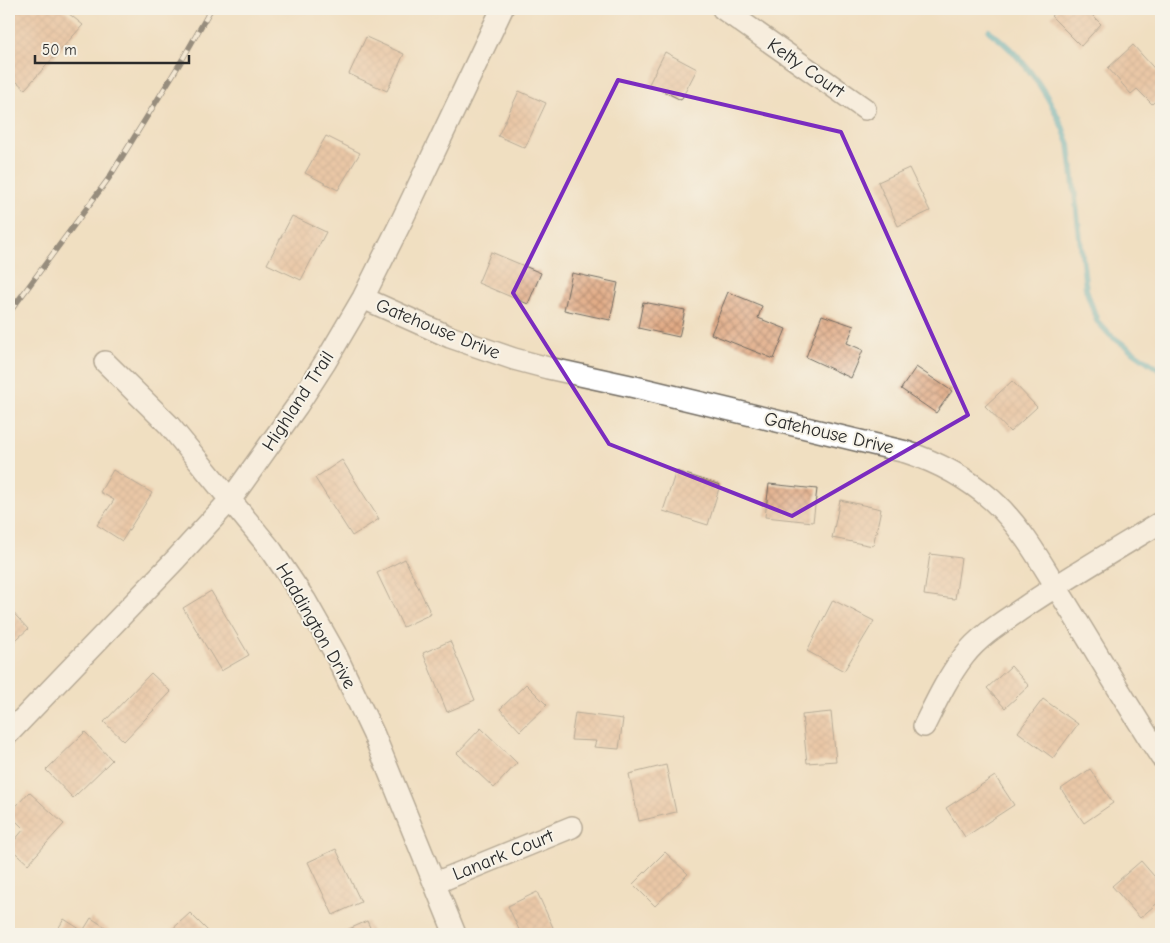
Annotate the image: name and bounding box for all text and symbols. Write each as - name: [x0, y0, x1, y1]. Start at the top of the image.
- scale bar: [35, 32, 189, 64]
- street label: Kelty Court: [763, 33, 849, 103]
- text: 50 m: [42, 41, 77, 59]
- street label: Gatehouse Drive: [373, 294, 503, 364]
- street label: Highland Trail: [258, 347, 338, 455]
- street label: Gatehouse Drive: [762, 407, 896, 459]
- street label: Haddington Drive: [271, 559, 361, 693]
- street label: Lanark Court: [449, 825, 557, 885]

